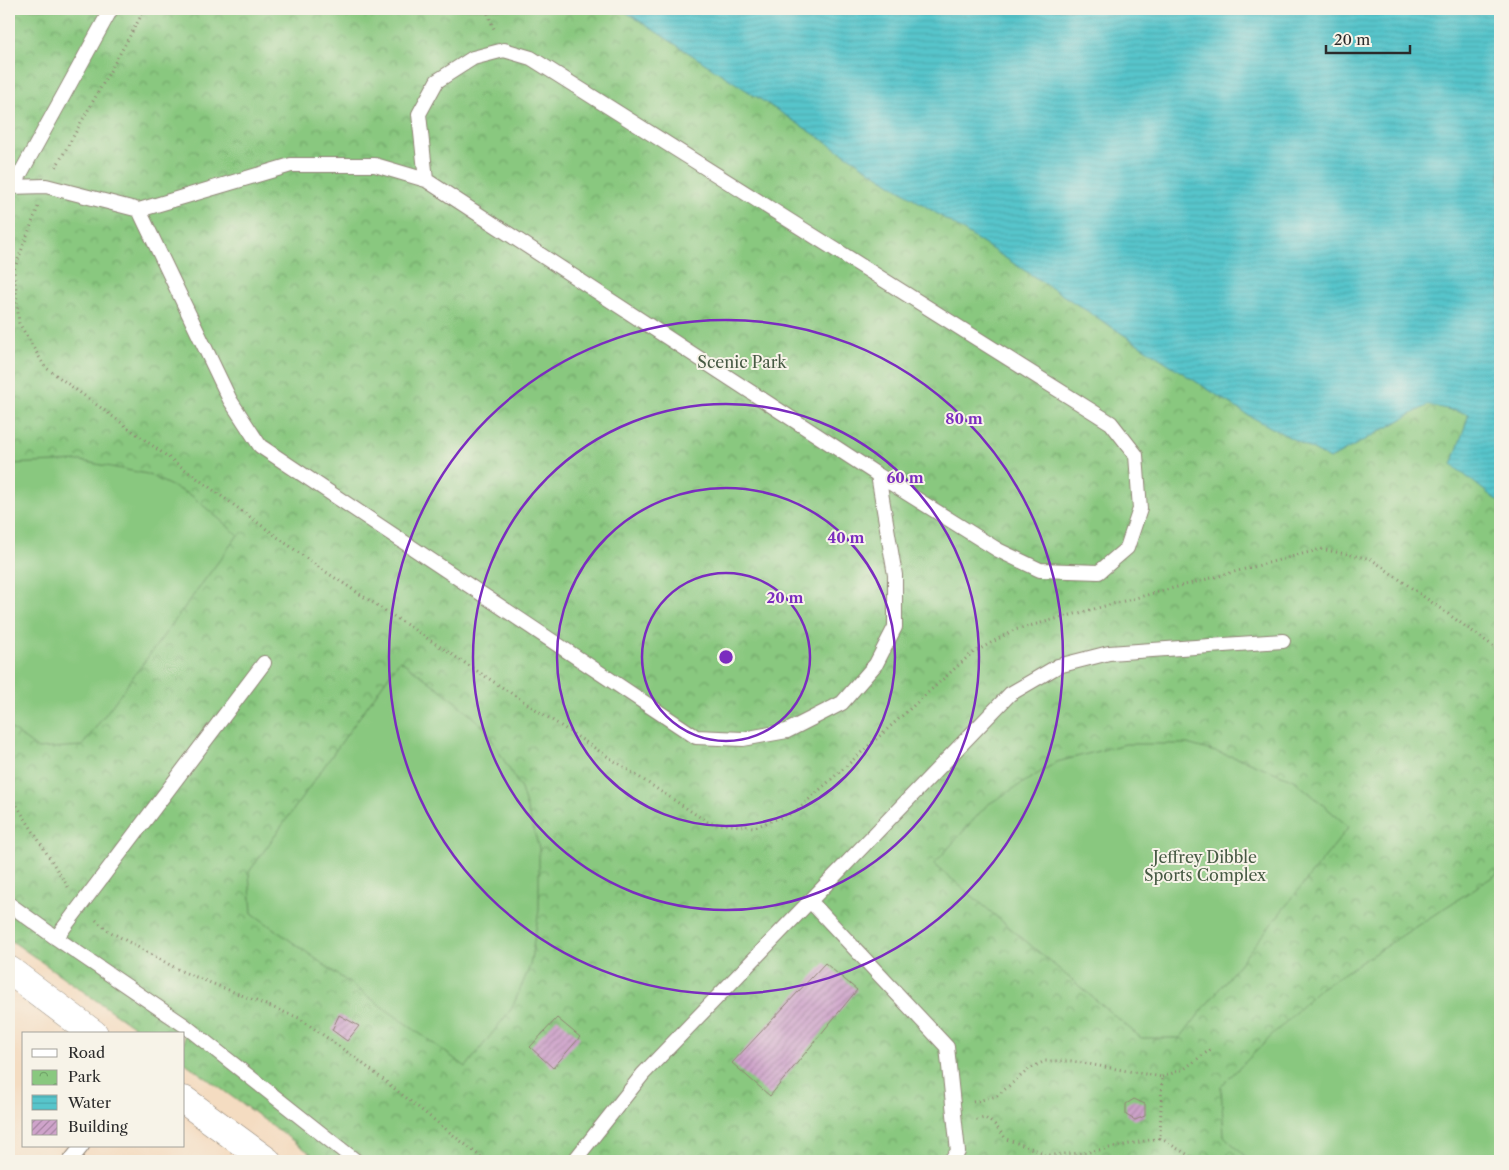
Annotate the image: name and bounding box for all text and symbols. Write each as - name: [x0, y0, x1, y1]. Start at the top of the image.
- scale bar: [1326, 22, 1410, 54]
- text: 20 m: [1334, 30, 1370, 49]
- park label: Scenic Park: [697, 352, 787, 372]
- text: 80 m: [945, 409, 983, 428]
- text: 60 m: [886, 468, 924, 487]
- text: 40 m: [827, 528, 865, 547]
- text: 20 m: [766, 588, 804, 607]
- centre of rings: [717, 648, 735, 666]
- park label: Jeffrey Dibble Sports Complex: [1144, 847, 1267, 885]
- legend: [22, 1032, 185, 1148]
- text: Road: [68, 1043, 105, 1062]
- text: Park: [68, 1067, 102, 1086]
- text: Water: [67, 1093, 112, 1112]
- text: Building: [68, 1117, 128, 1136]

